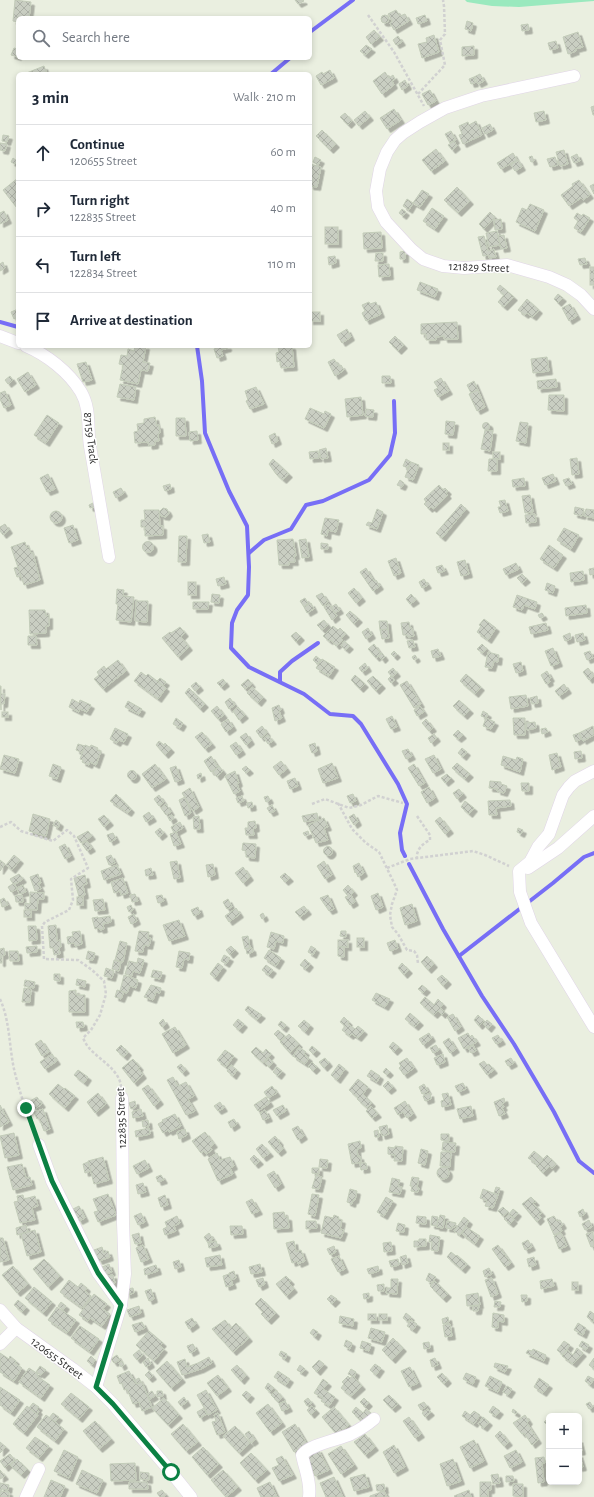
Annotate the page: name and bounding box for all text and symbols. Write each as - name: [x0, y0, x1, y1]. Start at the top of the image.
- search box: [16, 16, 312, 60]
- icon: search: [30, 27, 52, 49]
- text: Search here: [62, 30, 130, 45]
- text: 3 min: [32, 89, 69, 106]
- text: Walk · 210 m: [233, 91, 296, 104]
- text: Continue: [70, 137, 125, 152]
- icon: ahead: [32, 142, 54, 164]
- text: 60 m: [270, 146, 296, 159]
- text: 120655 Street: [70, 155, 137, 168]
- text: Turn right: [70, 193, 129, 208]
- icon: right: [32, 198, 54, 220]
- text: 40 m: [270, 202, 296, 215]
- text: 122835 Street: [70, 211, 136, 224]
- text: Turn left: [70, 249, 121, 264]
- icon: left: [32, 254, 54, 276]
- text: 110 m: [268, 258, 296, 271]
- street label: 121829 Street: [448, 260, 510, 274]
- text: 122834 Street: [70, 267, 137, 280]
- icon: arrive: [32, 310, 54, 332]
- text: Arrive at destination: [70, 313, 193, 328]
- street label: 87159 Track: [82, 411, 100, 465]
- street label: 122835 Street: [114, 1087, 128, 1149]
- route end: [17, 1099, 35, 1117]
- street label: 120655 Street: [28, 1335, 86, 1381]
- map controls: [546, 1413, 582, 1485]
- button: +: [546, 1413, 582, 1449]
- button: −: [546, 1449, 582, 1485]
- route start: [162, 1463, 180, 1481]

